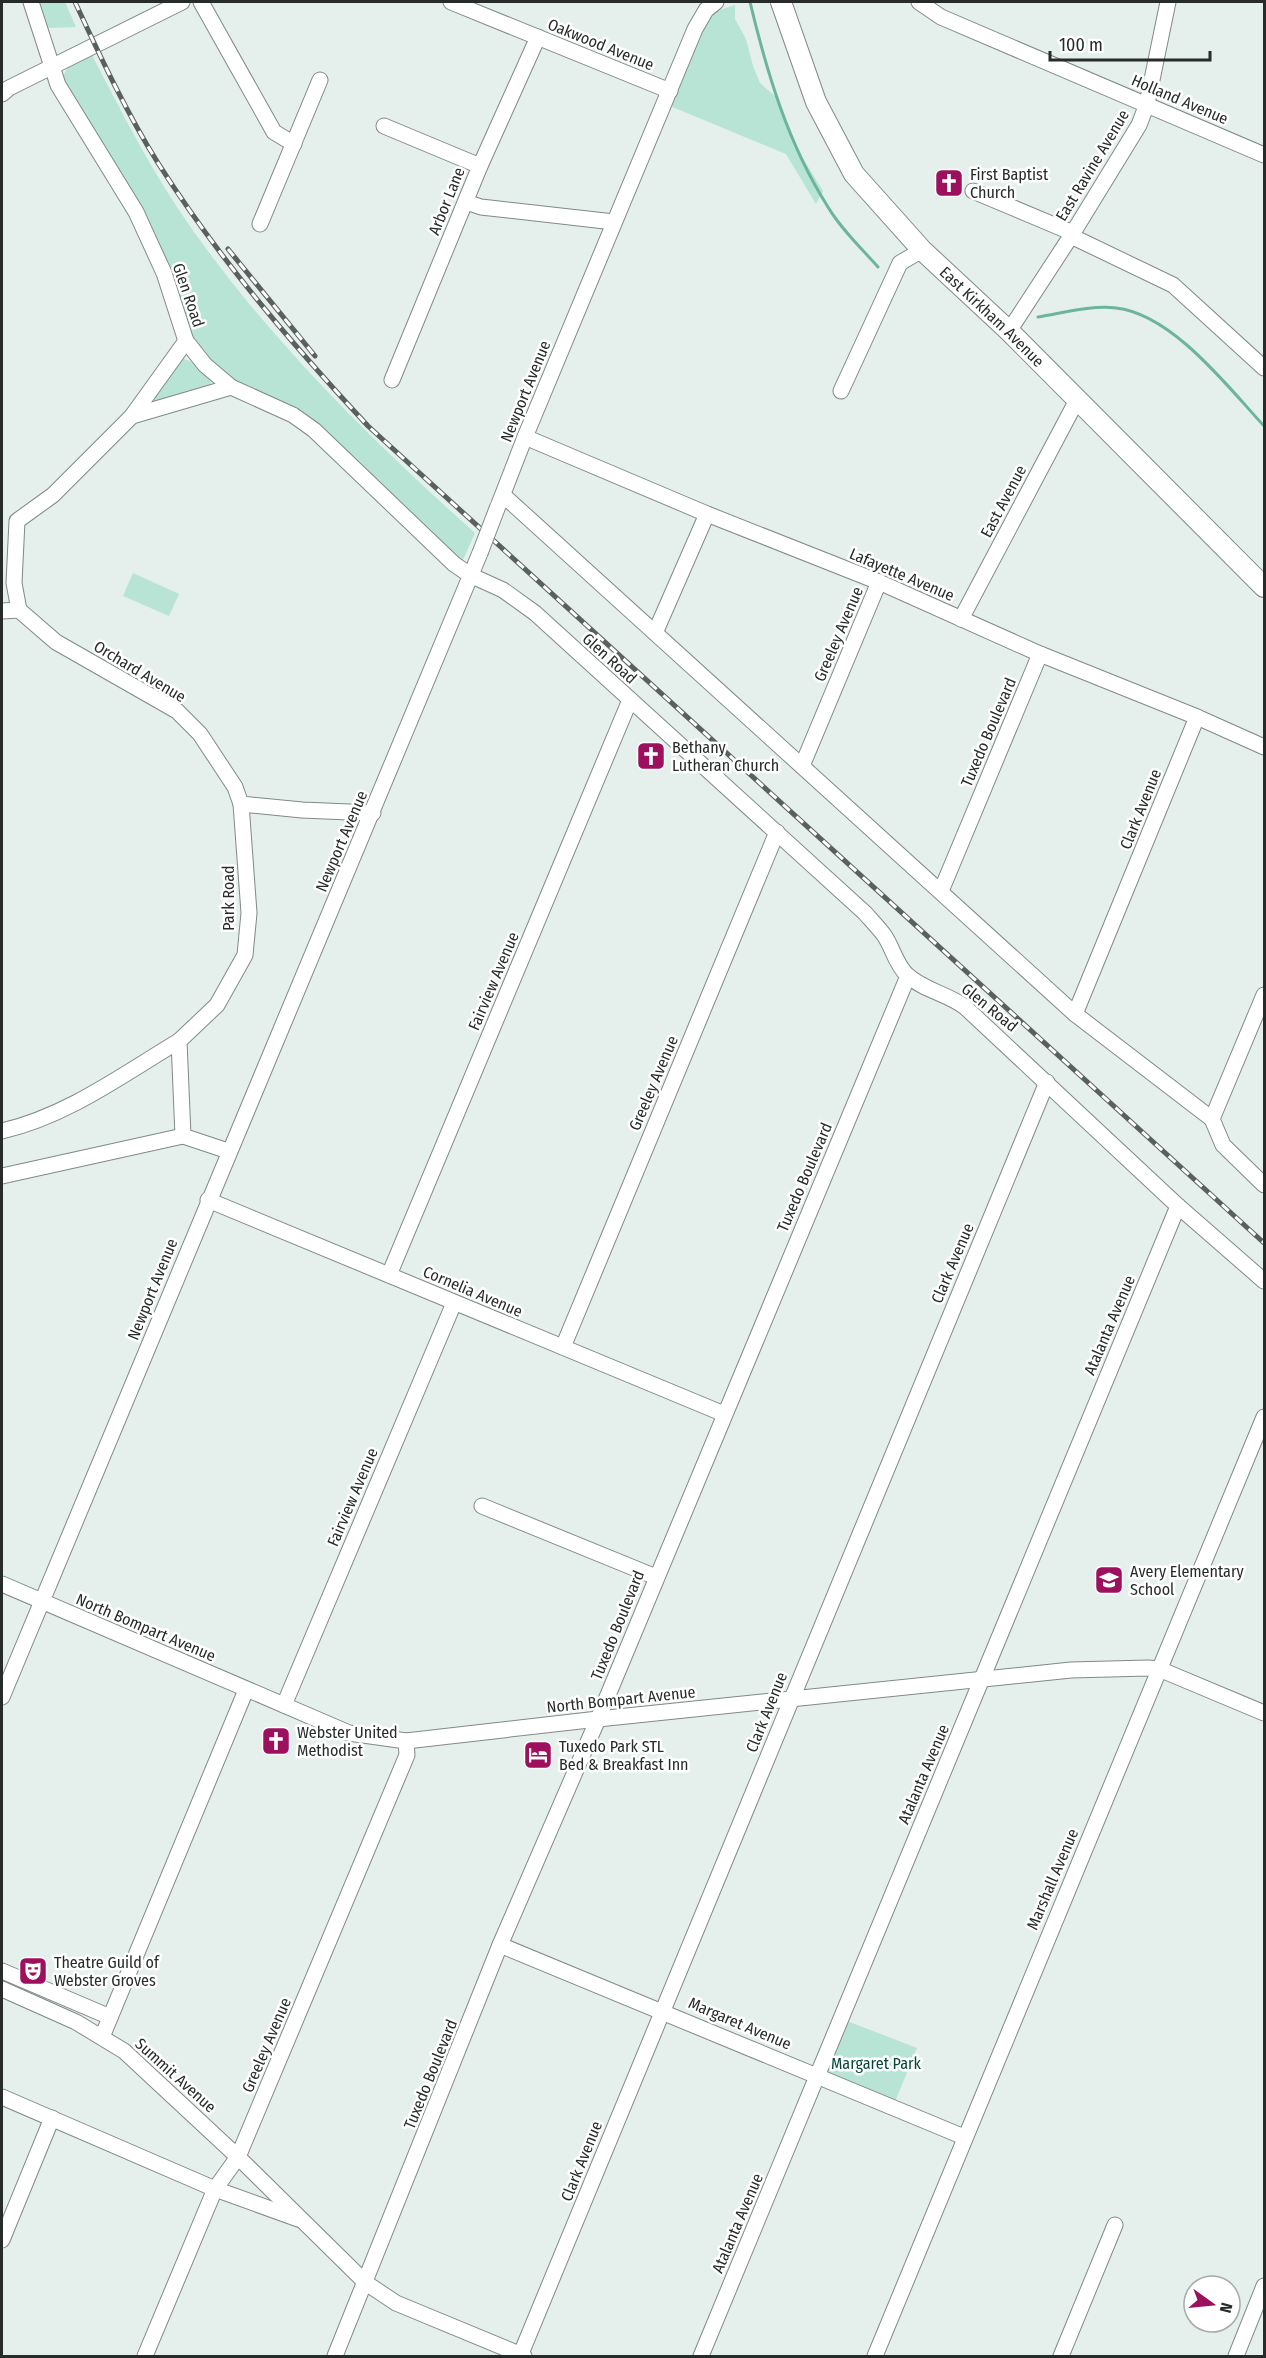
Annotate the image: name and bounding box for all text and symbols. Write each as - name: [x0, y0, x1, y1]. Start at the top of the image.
- street label: Oakwood Avenue: [545, 15, 657, 74]
- scale bar: [1050, 24, 1210, 62]
- text: 100 m: [1059, 34, 1103, 56]
- street label: Holland Avenue: [1129, 71, 1231, 128]
- street label: East Ravine Avenue: [1052, 106, 1133, 224]
- street label: Arbor Lane: [424, 164, 469, 238]
- place label: First Baptist Church: [970, 165, 1049, 202]
- church icon: First Baptist Church: [933, 167, 965, 199]
- street label: Glen Road: [169, 261, 208, 330]
- street label: East Kirkham Avenue: [936, 263, 1048, 371]
- street label: Newport Avenue: [496, 338, 554, 445]
- street label: East Avenue: [977, 462, 1030, 541]
- street label: Lafayette Avenue: [847, 544, 957, 605]
- street label: Greeley Avenue: [810, 584, 867, 684]
- street label: Glen Road: [579, 629, 641, 688]
- street label: Orchard Avenue: [90, 637, 189, 706]
- street label: Tuxedo Boulevard: [957, 675, 1020, 790]
- place label: Bethany Lutheran Church: [672, 738, 779, 775]
- church icon: Bethany Lutheran Church: [635, 740, 667, 772]
- street label: Clark Avenue: [1116, 766, 1165, 852]
- street label: Newport Avenue: [312, 788, 371, 894]
- street label: Park Road: [219, 865, 238, 931]
- street label: Fairview Avenue: [464, 929, 523, 1033]
- street label: Glen Road: [958, 979, 1022, 1036]
- street label: Greeley Avenue: [625, 1033, 682, 1133]
- street label: Tuxedo Boulevard: [773, 1120, 836, 1235]
- street label: Clark Avenue: [927, 1220, 978, 1306]
- street label: Newport Avenue: [123, 1236, 181, 1343]
- street label: Cornelia Avenue: [420, 1262, 525, 1321]
- street label: Atalanta Avenue: [1080, 1272, 1139, 1378]
- street label: Fairview Avenue: [323, 1445, 382, 1549]
- place label: Avery Elementary School: [1130, 1562, 1244, 1599]
- school or university icon: Avery Elementary School: [1093, 1564, 1125, 1596]
- street label: Tuxedo Boulevard: [587, 1568, 648, 1683]
- street label: North Bompart Avenue: [73, 1590, 218, 1665]
- street label: Clark Avenue: [742, 1669, 791, 1755]
- street label: North Bompart Avenue: [546, 1682, 696, 1717]
- street label: Atalanta Avenue: [894, 1721, 953, 1827]
- place label: Webster United Methodist: [297, 1723, 398, 1760]
- church icon: Webster United Methodist: [260, 1725, 292, 1757]
- place label: Tuxedo Park STL Bed & Breakfast Inn: [559, 1737, 689, 1774]
- hotel icon: Tuxedo Park STL Bed & Breakfast Inn: [522, 1739, 554, 1771]
- street label: Marshall Avenue: [1023, 1826, 1082, 1933]
- place label: Theatre Guild of Webster Groves: [54, 1953, 160, 1990]
- theatre icon: Theatre Guild of Webster Groves: [17, 1955, 49, 1987]
- street label: Margaret Avenue: [686, 1993, 794, 2054]
- street label: Greeley Avenue: [238, 1995, 295, 2095]
- street label: Tuxedo Boulevard: [400, 2017, 461, 2132]
- street label: Summit Avenue: [131, 2034, 220, 2117]
- park label: Margaret Park: [831, 2054, 922, 2073]
- street label: Clark Avenue: [557, 2118, 606, 2204]
- street label: Atalanta Avenue: [708, 2170, 767, 2276]
- north arrow: [1182, 2274, 1242, 2334]
- text: N: [1216, 2301, 1236, 2315]

